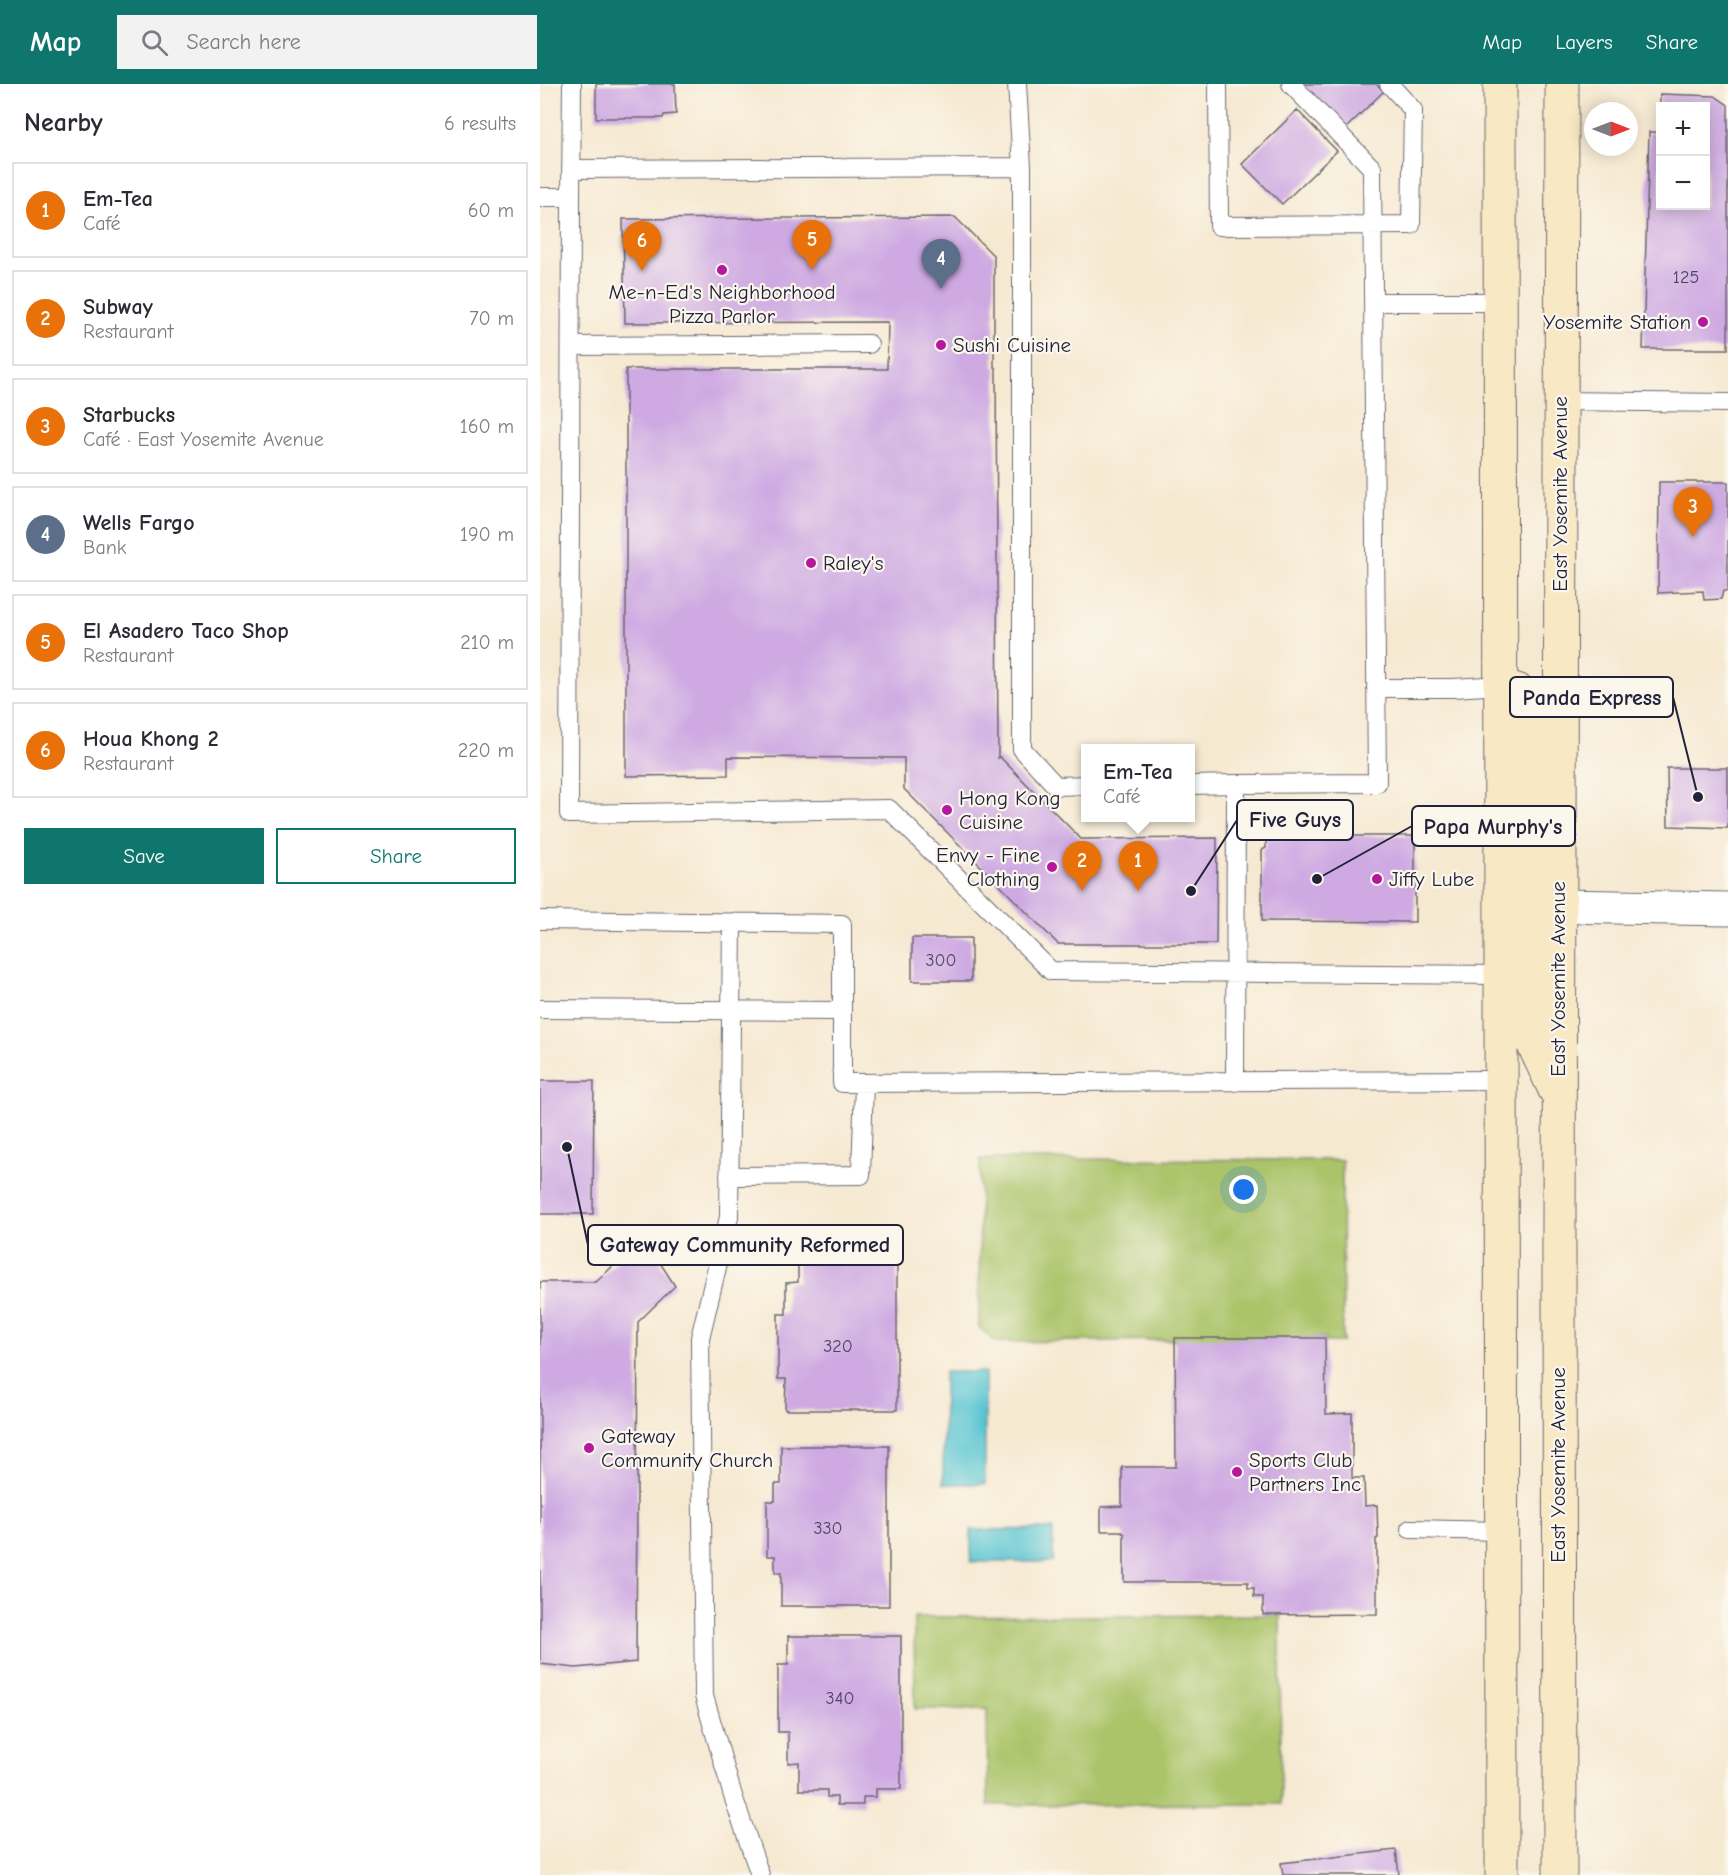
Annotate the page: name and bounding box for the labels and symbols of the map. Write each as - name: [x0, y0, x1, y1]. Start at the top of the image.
- north arrow: [1584, 102, 1638, 156]
- pin: 5: [792, 220, 832, 270]
- pin: 6: [622, 222, 662, 271]
- pin: 4: [922, 240, 960, 289]
- marker: Me-n-Ed's Neighborhood Pizza Parlor: [715, 263, 729, 277]
- house number: 125: [1673, 267, 1699, 288]
- place label: Me-n-Ed's Neighborhood Pizza Parlor: [608, 280, 836, 328]
- place label: Yosemite Station: [1543, 310, 1691, 334]
- marker: Yosemite Station: [1696, 315, 1710, 329]
- place label: Sushi Cuisine: [953, 333, 1071, 357]
- marker: Sushi Cuisine: [934, 338, 948, 352]
- street label: East Yosemite Avenue: [1548, 396, 1572, 592]
- pin: 3: [1674, 488, 1712, 537]
- place label: Raley's: [823, 551, 883, 575]
- marker: Raley's: [804, 556, 818, 570]
- callout: Panda Express: [1510, 677, 1673, 717]
- text: Panda Express: [1523, 685, 1661, 711]
- place label: Hong Kong Cuisine: [959, 786, 1061, 834]
- callout: Five Guys: [1237, 800, 1353, 840]
- marker: Hong Kong Cuisine: [940, 803, 954, 817]
- callout: Papa Murphy's: [1412, 806, 1575, 846]
- text: Five Guys: [1249, 807, 1341, 833]
- text: Papa Murphy's: [1424, 814, 1562, 840]
- pin: 2: [1062, 842, 1102, 891]
- pin: 1: [1118, 842, 1158, 891]
- place label: Envy - Fine Clothing: [936, 843, 1040, 891]
- marker: Envy - Fine Clothing: [1045, 860, 1059, 874]
- place label: Jiffy Lube: [1389, 867, 1474, 891]
- marker: Jiffy Lube: [1370, 872, 1384, 886]
- street label: East Yosemite Avenue: [1546, 881, 1570, 1077]
- house number: 300: [925, 950, 957, 971]
- your location: [1229, 1175, 1258, 1204]
- callout: Gateway Community Reformed: [588, 1225, 903, 1265]
- text: Gateway Community Reformed: [600, 1232, 890, 1258]
- house number: 320: [823, 1336, 853, 1357]
- street label: East Yosemite Avenue: [1546, 1367, 1570, 1563]
- place label: Gateway Community Church: [601, 1424, 773, 1472]
- marker: Gateway Community Church: [582, 1441, 596, 1455]
- place label: Sports Club Partners Inc: [1249, 1448, 1361, 1496]
- marker: Sports Club Partners Inc: [1230, 1465, 1244, 1479]
- house number: 330: [813, 1518, 843, 1539]
- house number: 340: [826, 1688, 854, 1709]

